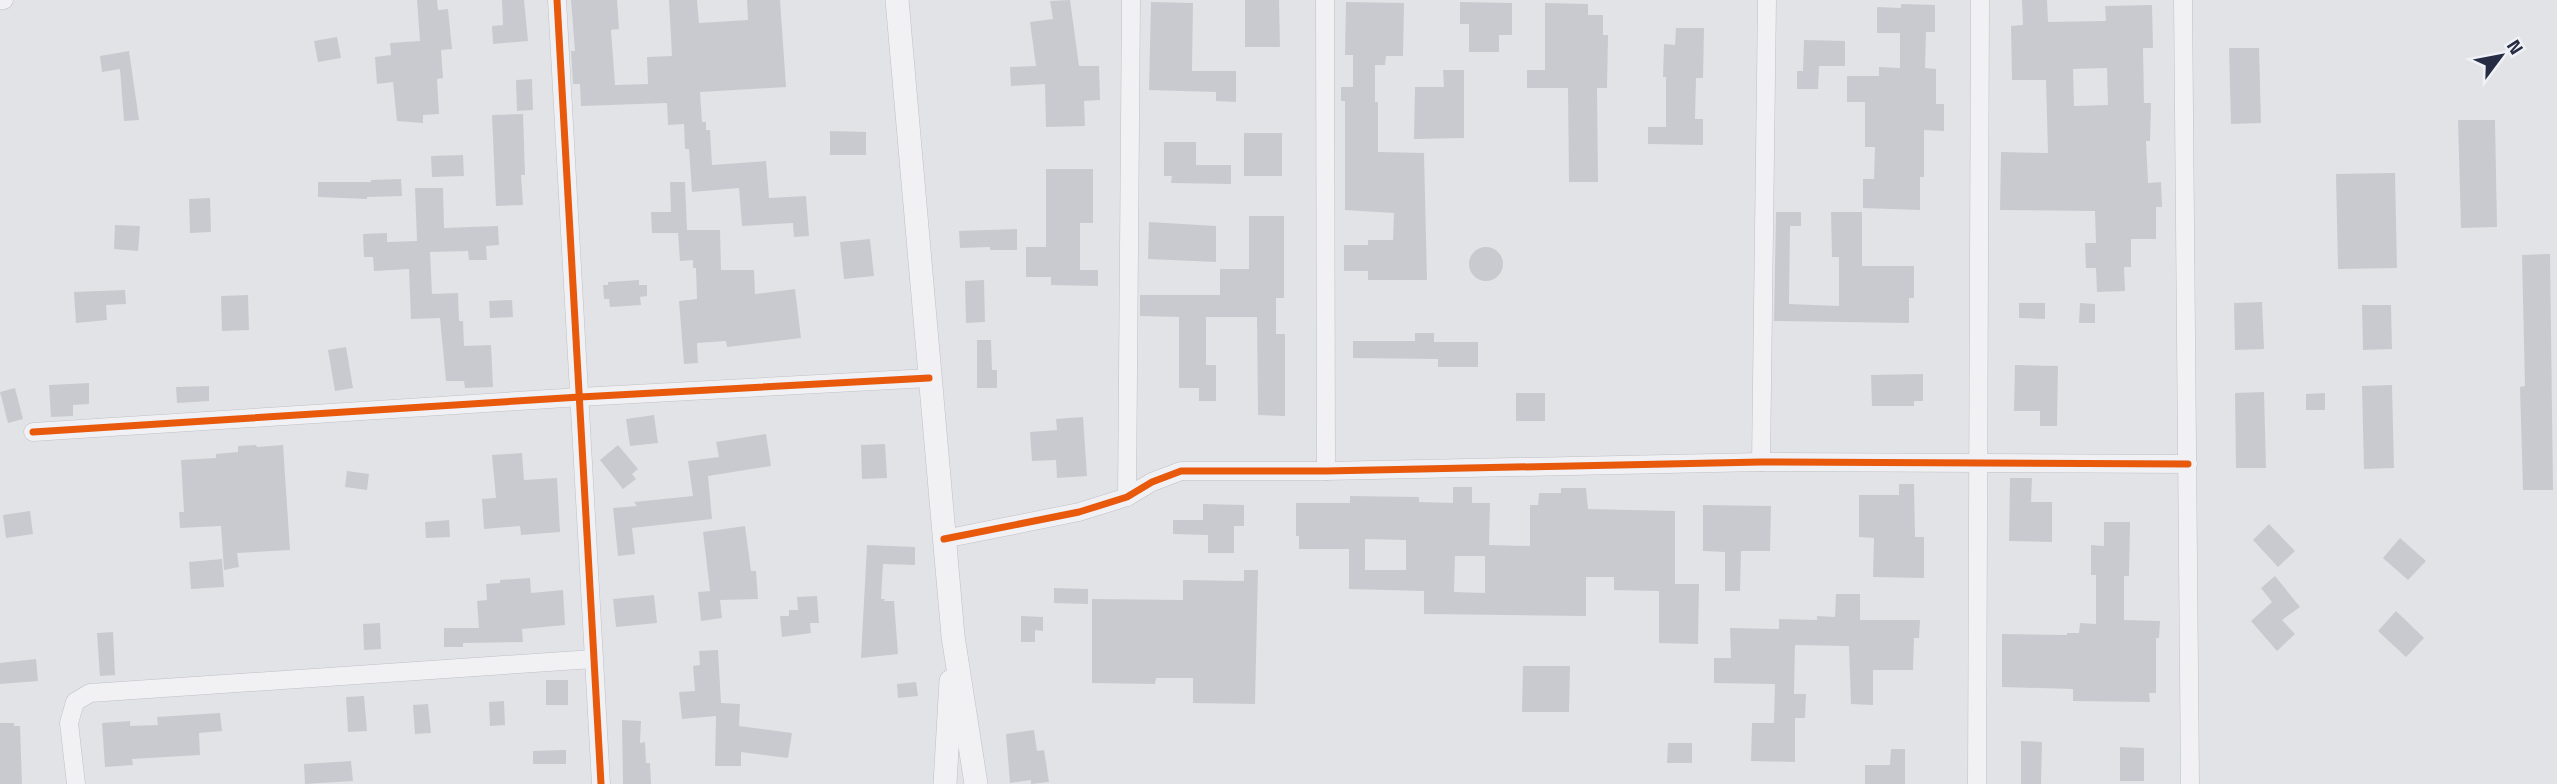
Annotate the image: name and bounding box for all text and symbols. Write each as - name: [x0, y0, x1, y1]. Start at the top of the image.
- north arrow: [2466, 21, 2536, 91]
- text: N: [2500, 33, 2532, 60]

